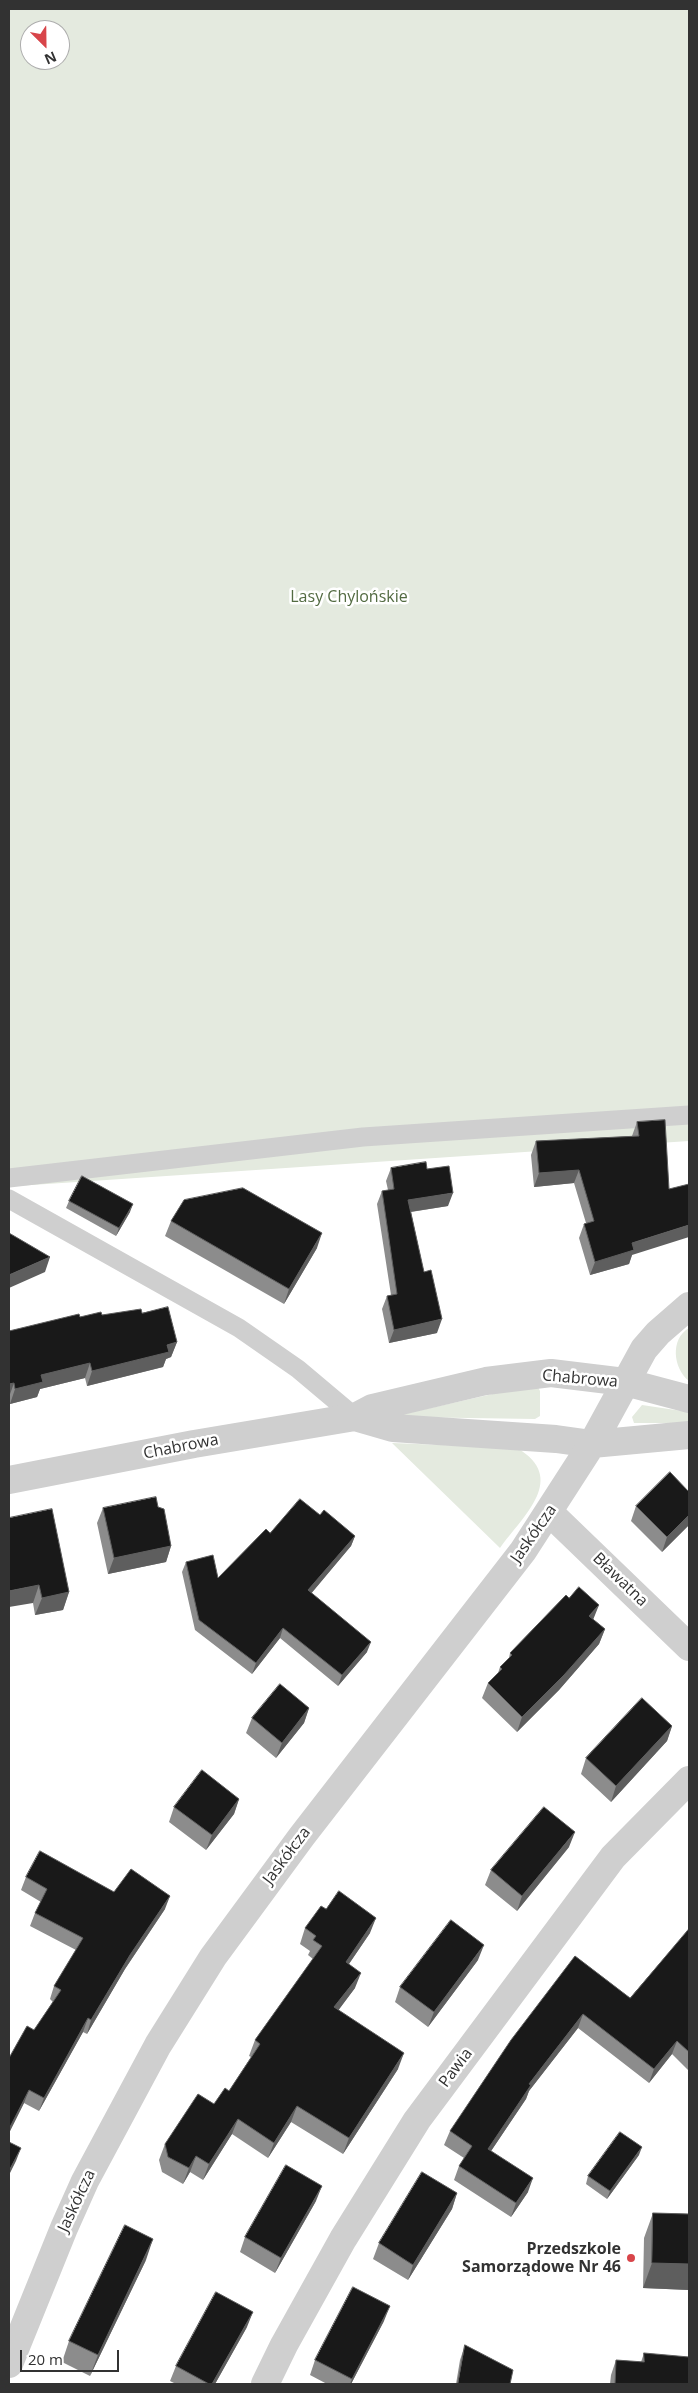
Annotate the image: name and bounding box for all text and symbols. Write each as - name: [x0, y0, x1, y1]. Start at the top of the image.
- north arrow: [20, 20, 70, 70]
- text: N: [42, 47, 60, 69]
- park label: Lasy Chylońskie: [290, 587, 408, 607]
- street label: Chabrowa: [541, 1366, 619, 1392]
- street label: Chabrowa: [142, 1430, 220, 1464]
- street label: Jaskółcza: [507, 1501, 561, 1567]
- street label: Bławatna: [589, 1549, 651, 1611]
- street label: Jaskółcza: [259, 1823, 315, 1889]
- street label: Pawia: [435, 2045, 477, 2091]
- street label: Jaskółcza: [54, 2167, 100, 2235]
- place label: Przedszkole Samorządowe Nr 46: [462, 2239, 621, 2277]
- marker: Przedszkole Samorządowe Nr 46: [625, 2252, 637, 2264]
- scale bar: [22, 2340, 121, 2372]
- text: 20 m: [28, 2349, 63, 2369]

